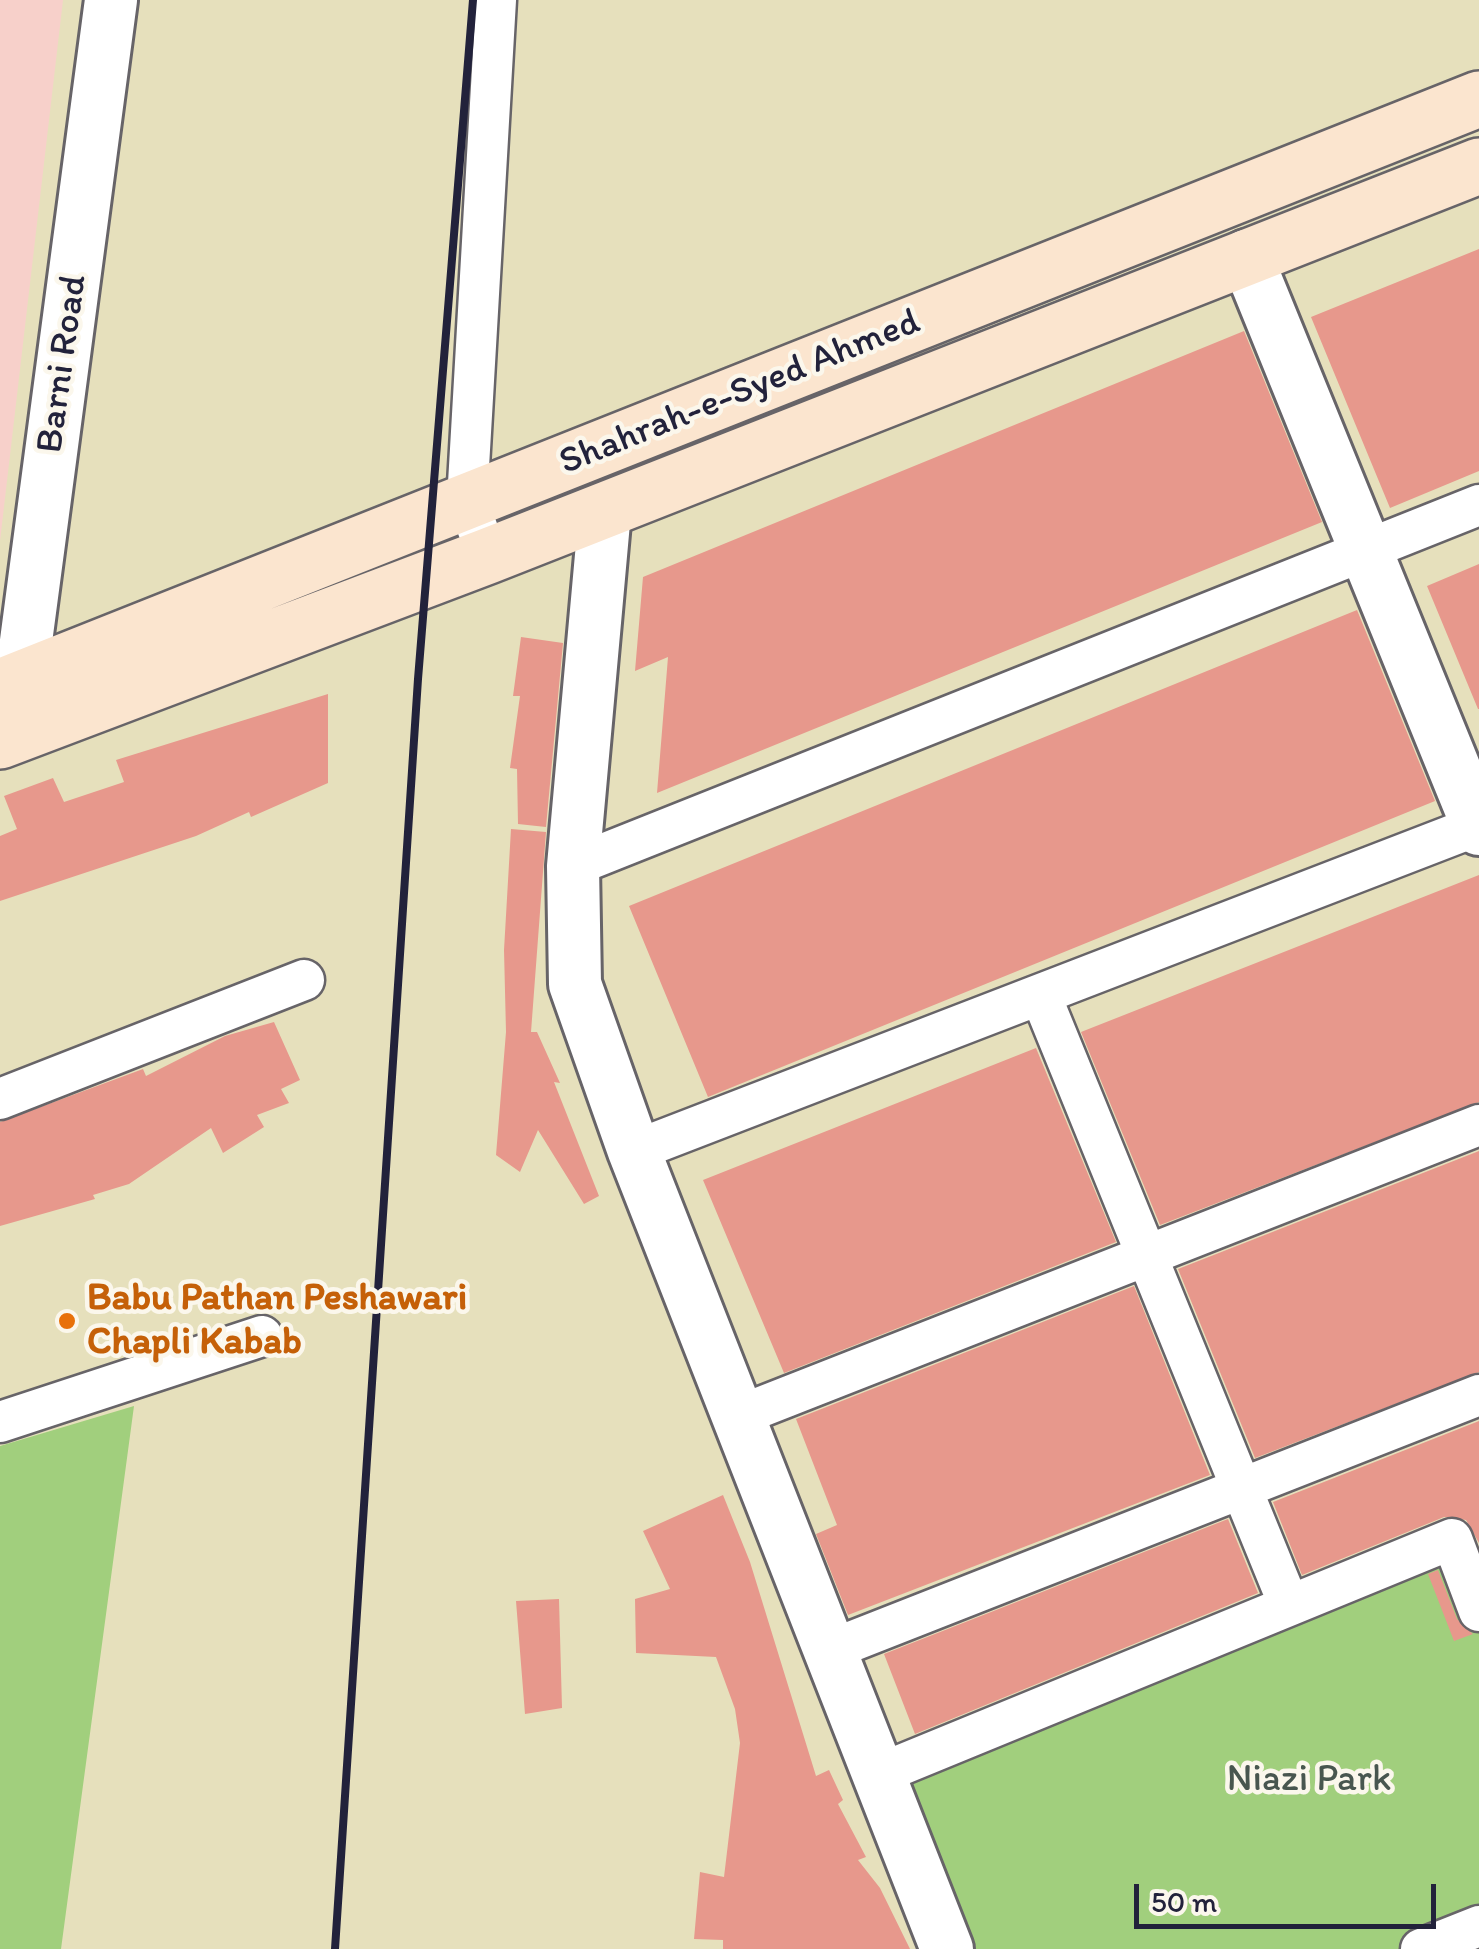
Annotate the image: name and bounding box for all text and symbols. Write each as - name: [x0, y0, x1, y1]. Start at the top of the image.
- street label: Barni Road: [28, 272, 98, 456]
- street label: Shahrah-e-Syed Ahmed: [553, 300, 927, 486]
- place label: Babu Pathan Peshawari Chapli Kabab: [87, 1276, 467, 1366]
- marker: Babu Pathan Peshawari Chapli Kabab: [56, 1310, 78, 1332]
- park label: Niazi Park: [1227, 1757, 1391, 1803]
- scale bar: [1139, 1864, 1442, 1926]
- text: 50 m: [1151, 1883, 1217, 1920]

